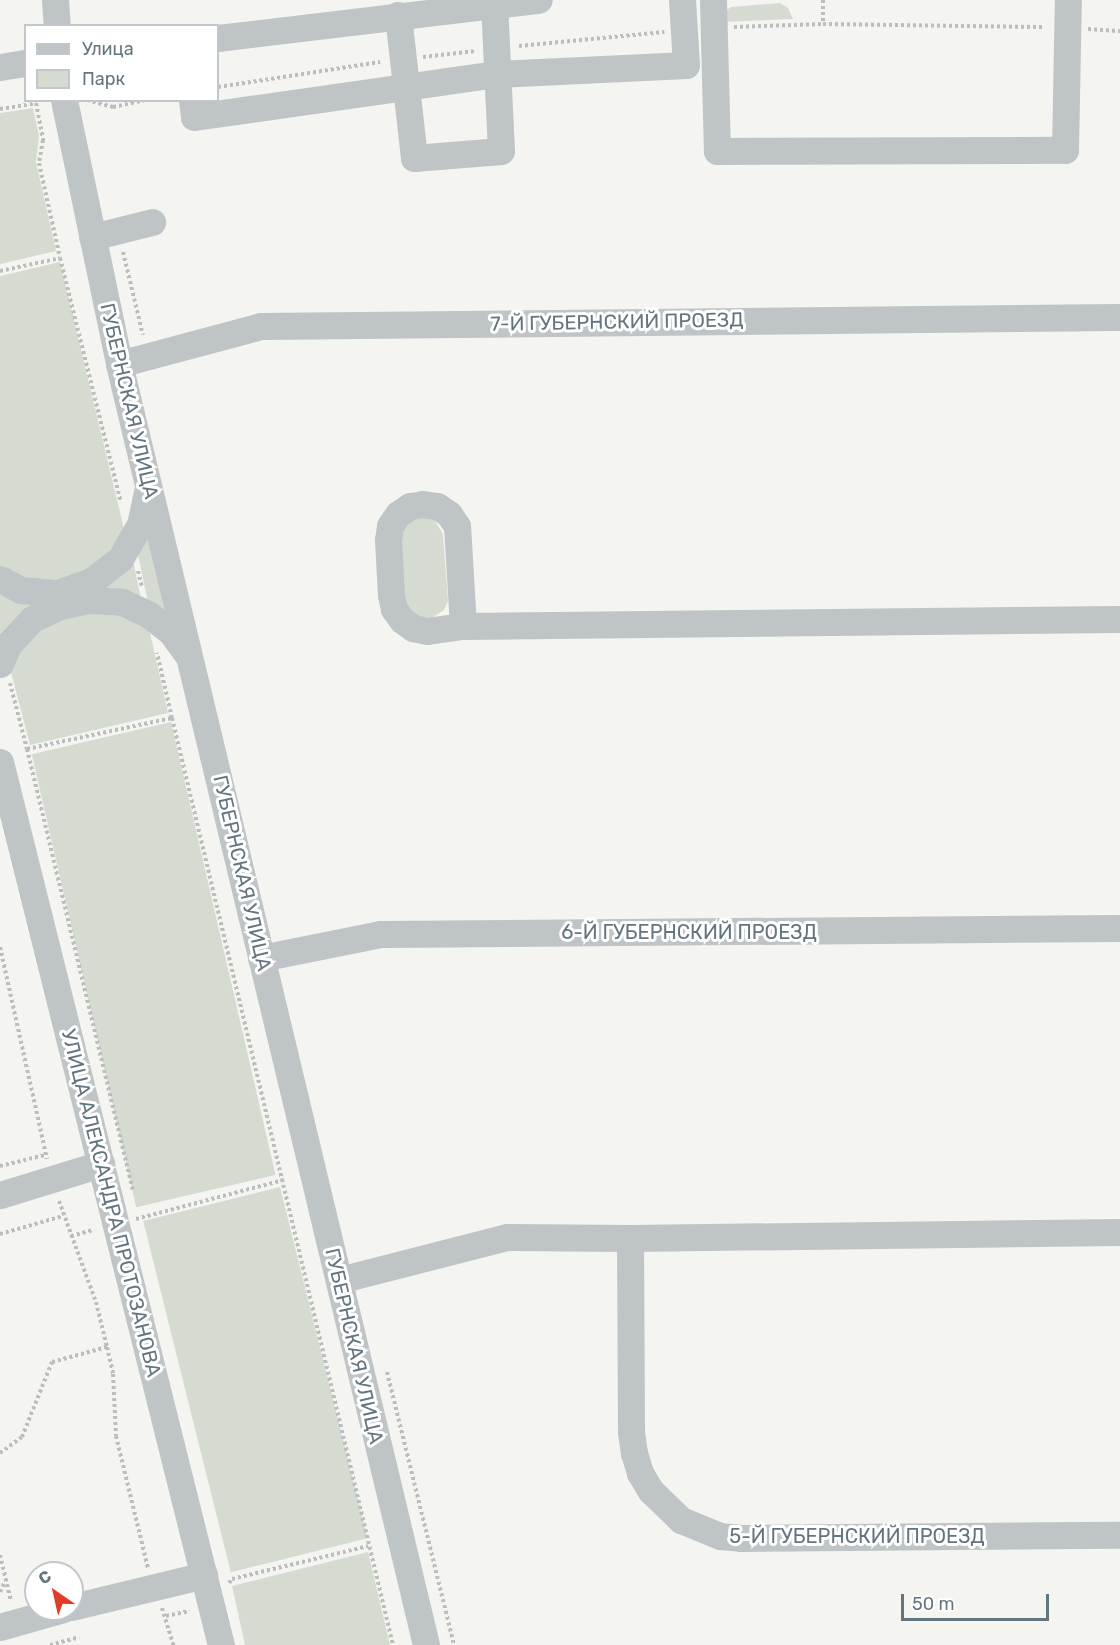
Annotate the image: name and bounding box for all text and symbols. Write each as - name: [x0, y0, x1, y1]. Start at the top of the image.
- legend: [24, 24, 219, 102]
- text: Улица: [82, 38, 134, 60]
- text: Парк: [82, 68, 125, 90]
- street label: ГУБЕРНСКАЯ УЛИЦА: [95, 301, 163, 501]
- street label: 7-Й ГУБЕРНСКИЙ ПРОЕЗД: [490, 308, 744, 336]
- street label: ГУБЕРНСКАЯ УЛИЦА: [208, 773, 276, 973]
- street label: 6-Й ГУБЕРНСКИЙ ПРОЕЗД: [561, 920, 817, 944]
- street label: УЛИЦА АЛЕКСАНДРА ПРОТОЗАНОВА: [56, 1027, 166, 1379]
- street label: ГУБЕРНСКАЯ УЛИЦА: [320, 1246, 388, 1446]
- street label: 5-Й ГУБЕРНСКИЙ ПРОЕЗД: [729, 1524, 985, 1548]
- north arrow: [24, 1561, 84, 1621]
- text: С: [35, 1566, 55, 1588]
- scale bar: [904, 1582, 1052, 1620]
- text: 50 m: [912, 1593, 955, 1615]

